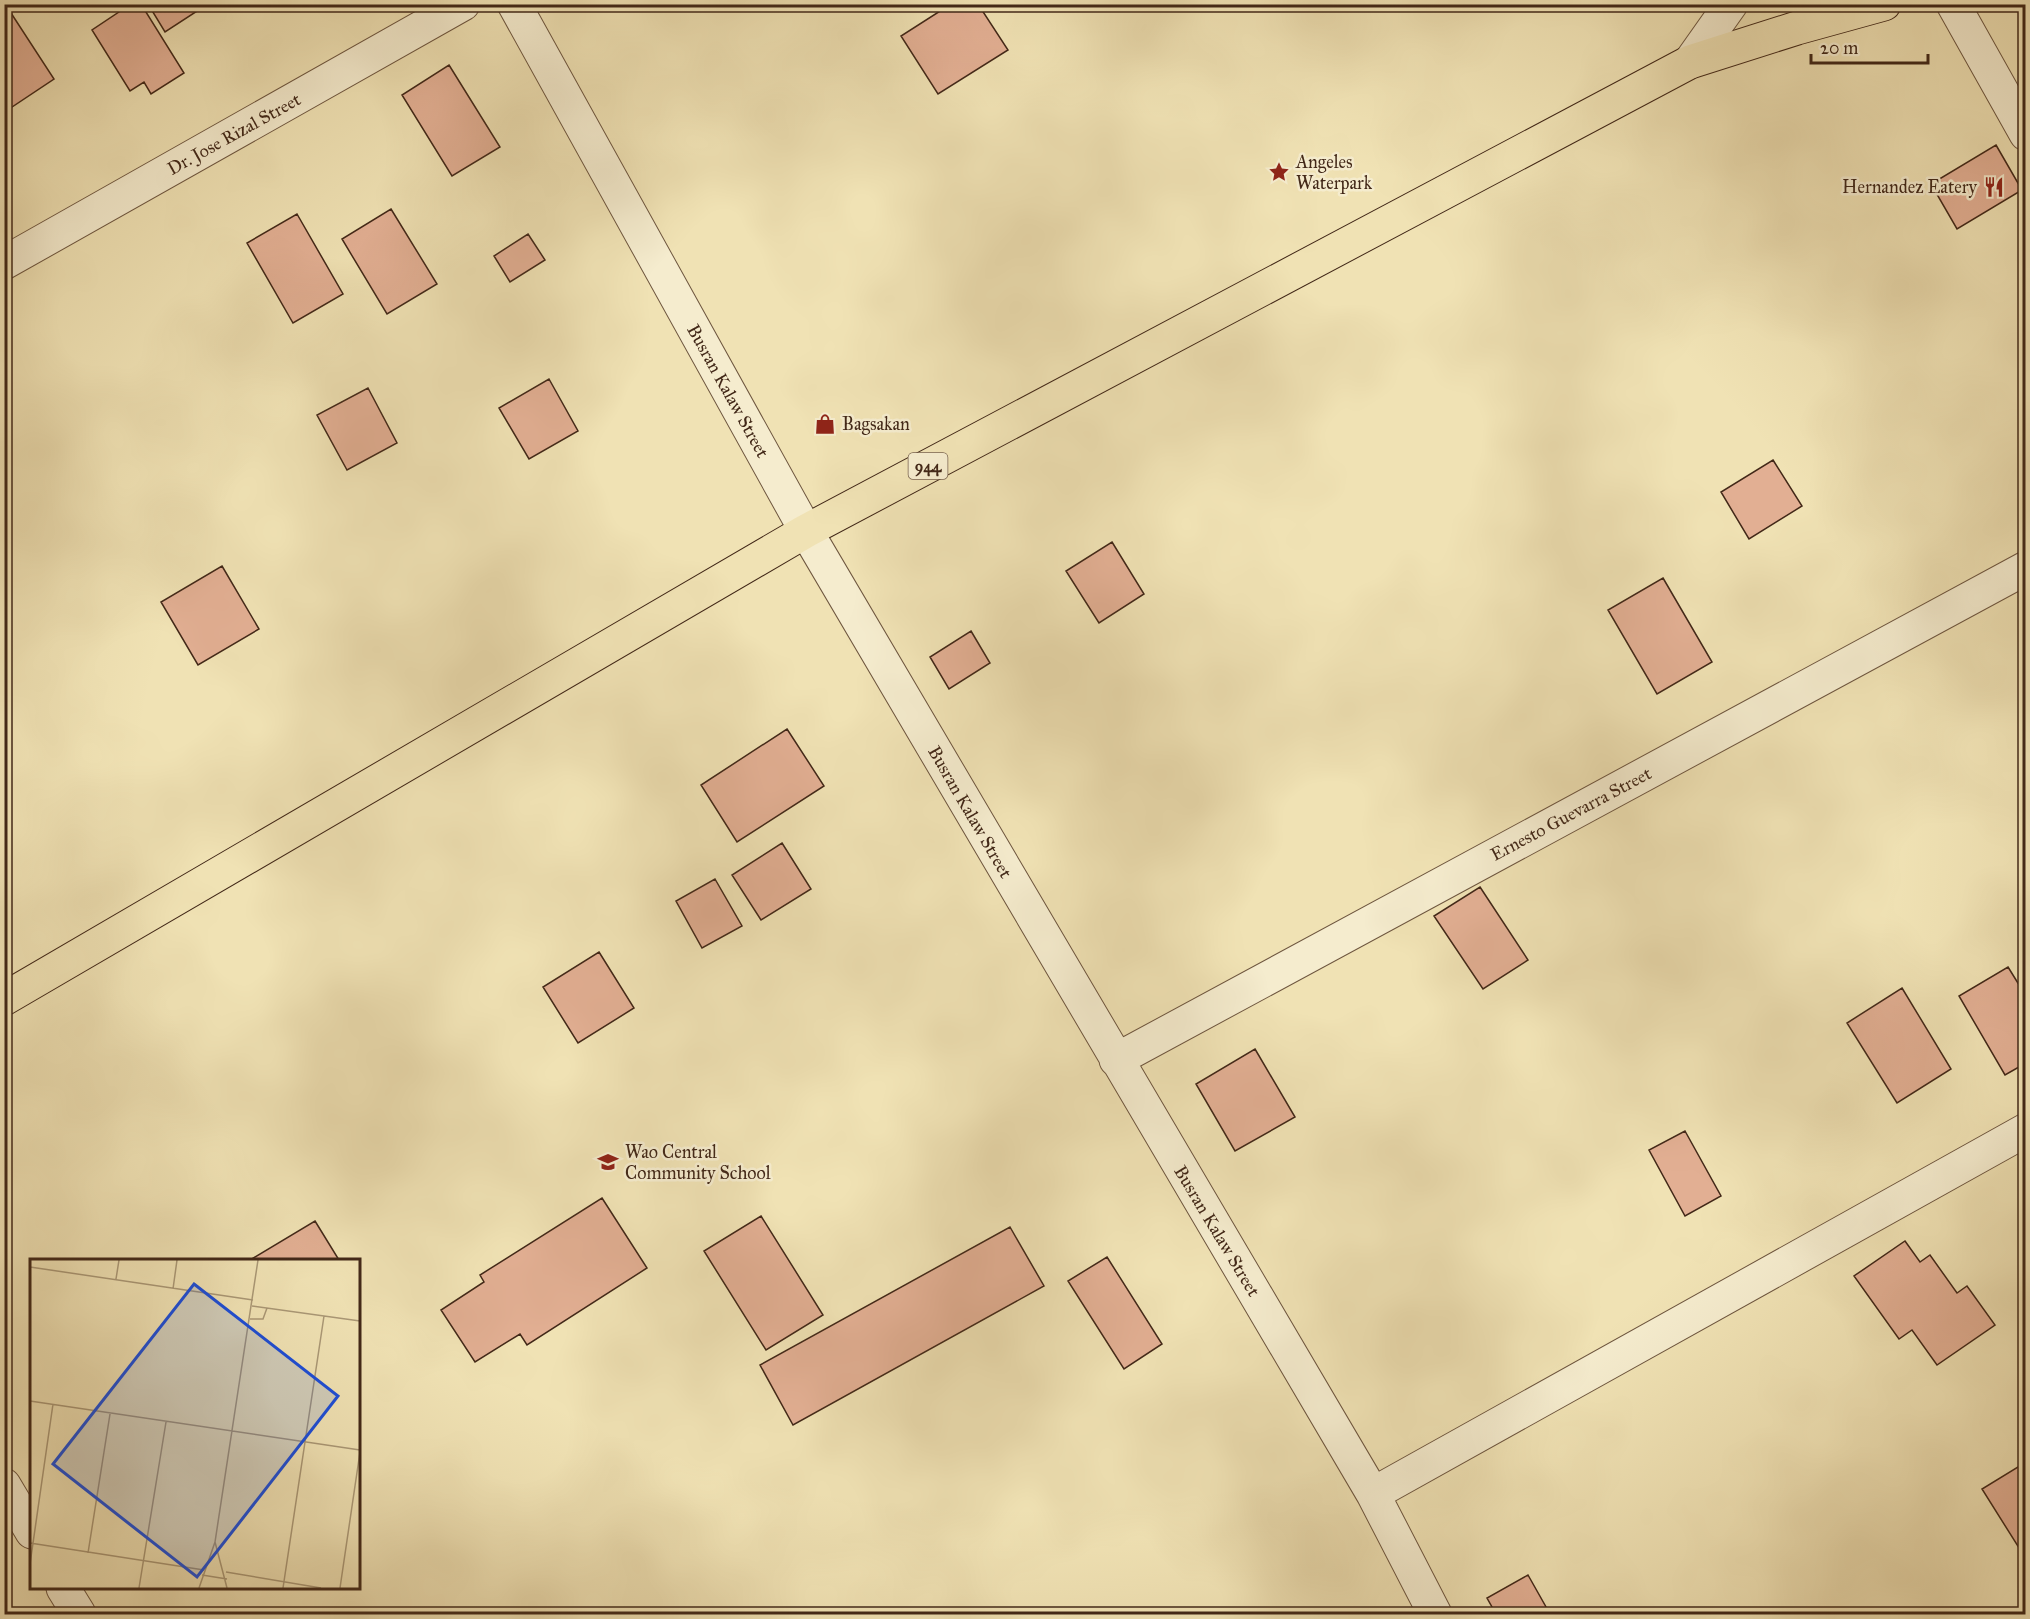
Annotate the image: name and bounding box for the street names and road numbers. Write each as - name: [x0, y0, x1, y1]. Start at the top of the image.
- street label: Dr. Jose Rizal Street: [163, 88, 306, 181]
- street label: Busran Kalaw Street: [682, 320, 774, 462]
- road number: 944: [908, 453, 948, 479]
- street label: Busran Kalaw Street: [923, 742, 1017, 883]
- street label: Ernesto Guevarra Street: [1487, 762, 1656, 866]
- street label: Busran Kalaw Street: [1169, 1161, 1265, 1301]

